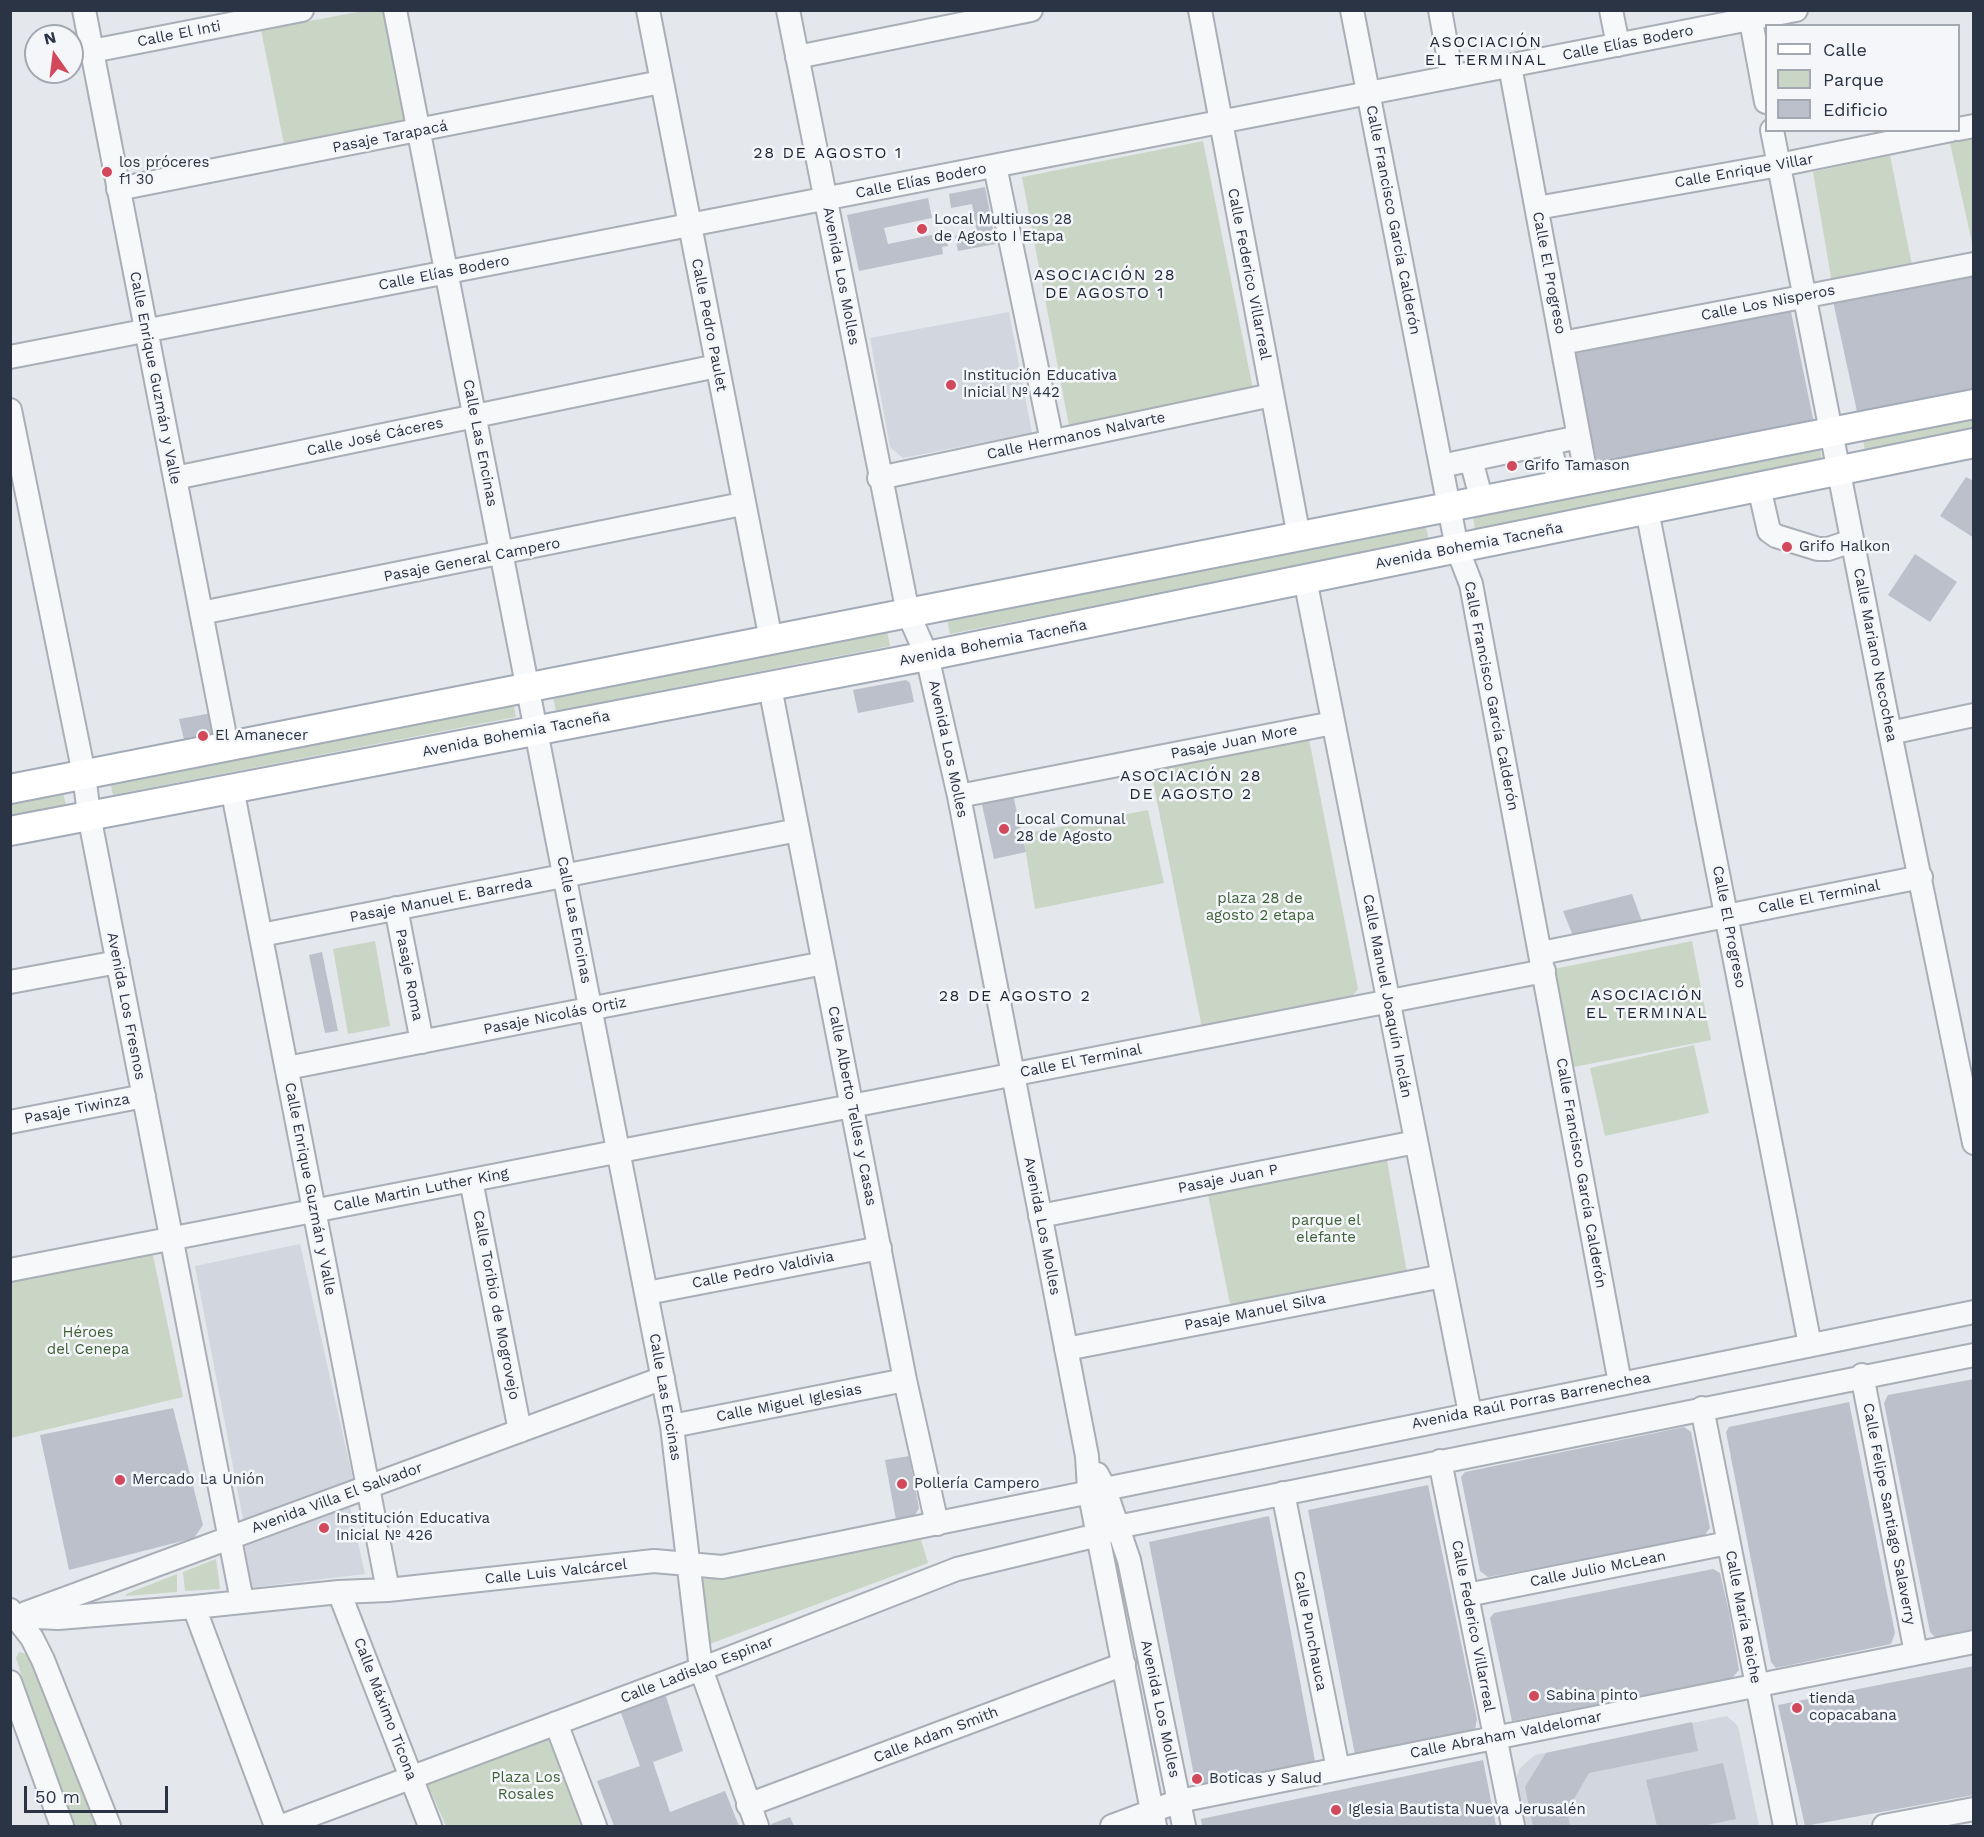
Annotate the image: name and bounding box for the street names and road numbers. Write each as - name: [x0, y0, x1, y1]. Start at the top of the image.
- street label: Calle El Inti: [136, 17, 222, 51]
- street label: Calle Elías Bodero: [1561, 21, 1695, 65]
- street label: Calle Francisco García Calderón: [1362, 104, 1424, 336]
- street label: Pasaje Tarapacá: [331, 117, 449, 157]
- street label: Calle Enrique Villar: [1673, 150, 1815, 192]
- street label: Calle Elías Bodero: [854, 159, 988, 203]
- street label: Calle Federico Villarreal: [1224, 187, 1274, 361]
- street label: Avenida Los Molles: [819, 205, 863, 347]
- street label: Calle El Progreso: [1528, 210, 1570, 336]
- street label: Calle Elías Bodero: [377, 251, 511, 295]
- street label: Calle Pedro Paulet: [687, 257, 731, 393]
- street label: Calle Enrique Guzmán y Valle: [126, 270, 184, 486]
- street label: Calle Los Nisperos: [1699, 281, 1837, 325]
- street label: Calle Las Encinas: [459, 378, 501, 508]
- street label: Calle Hermanos Nalvarte: [985, 408, 1167, 464]
- street label: Calle José Cáceres: [305, 414, 445, 460]
- street label: Avenida Bohemia Tacneña: [1374, 519, 1564, 573]
- street label: Pasaje General Campero: [382, 534, 562, 586]
- street label: Calle Mariano Necochea: [1849, 567, 1901, 743]
- street label: Calle Francisco García Calderón: [1460, 580, 1522, 812]
- street label: Avenida Bohemia Tacneña: [898, 616, 1088, 670]
- street label: Avenida Los Molles: [925, 678, 971, 820]
- street label: Avenida Bohemia Tacneña: [421, 707, 611, 761]
- street label: Pasaje Juan More: [1169, 721, 1299, 763]
- street label: Calle Las Encinas: [553, 855, 595, 985]
- street label: Calle El Progreso: [1708, 864, 1750, 990]
- street label: Pasaje Manuel E. Barreda: [348, 873, 534, 927]
- street label: Calle El Terminal: [1757, 876, 1881, 918]
- street label: Calle Manuel Joaquín Inclán: [1358, 893, 1416, 1099]
- street label: Pasaje Roma: [391, 927, 427, 1023]
- street label: Avenida Los Fresnos: [103, 931, 149, 1081]
- street label: Pasaje Nicolás Ortiz: [482, 993, 628, 1039]
- street label: Calle Alberto Telles y Casas: [824, 1005, 880, 1207]
- street label: Calle El Terminal: [1019, 1040, 1143, 1082]
- street label: Calle Francisco García Calderón: [1552, 1056, 1610, 1290]
- street label: Calle Enrique Guzmán y Valle: [281, 1081, 339, 1297]
- street label: Pasaje Tiwinza: [23, 1090, 131, 1128]
- street label: Avenida Los Molles: [1020, 1155, 1064, 1297]
- street label: Pasaje Juan P: [1176, 1160, 1280, 1198]
- street label: Calle Martin Luther King: [332, 1164, 510, 1216]
- street label: Calle Toribio de Mogrovejo: [469, 1209, 523, 1401]
- street label: Calle Pedro Valdivia: [690, 1247, 836, 1293]
- street label: Pasaje Manuel Silva: [1183, 1289, 1327, 1335]
- street label: Calle Las Encinas: [645, 1332, 685, 1462]
- street label: Avenida Raúl Porras Barrenechea: [1410, 1369, 1652, 1433]
- street label: Calle Miguel Iglesias: [715, 1380, 863, 1426]
- street label: Calle Felipe Santiago Salaverry: [1859, 1402, 1919, 1626]
- street label: Avenida Villa El Salvador: [249, 1459, 425, 1537]
- street label: Calle Federico Villarreal: [1448, 1539, 1498, 1713]
- street label: Calle Julio McLean: [1528, 1547, 1668, 1591]
- street label: Calle María Reiche: [1721, 1549, 1765, 1685]
- street label: Calle Luis Valcárcel: [484, 1556, 628, 1588]
- street label: Calle Punchauca: [1290, 1570, 1330, 1692]
- street label: Calle Ladislao Espinar: [618, 1632, 776, 1708]
- street label: Calle Máximo Ticona: [349, 1635, 421, 1783]
- street label: Avenida Los Molles: [1137, 1638, 1183, 1780]
- street label: Calle Adam Smith: [871, 1703, 1001, 1767]
- street label: Calle Abraham Valdelomar: [1409, 1708, 1603, 1762]

